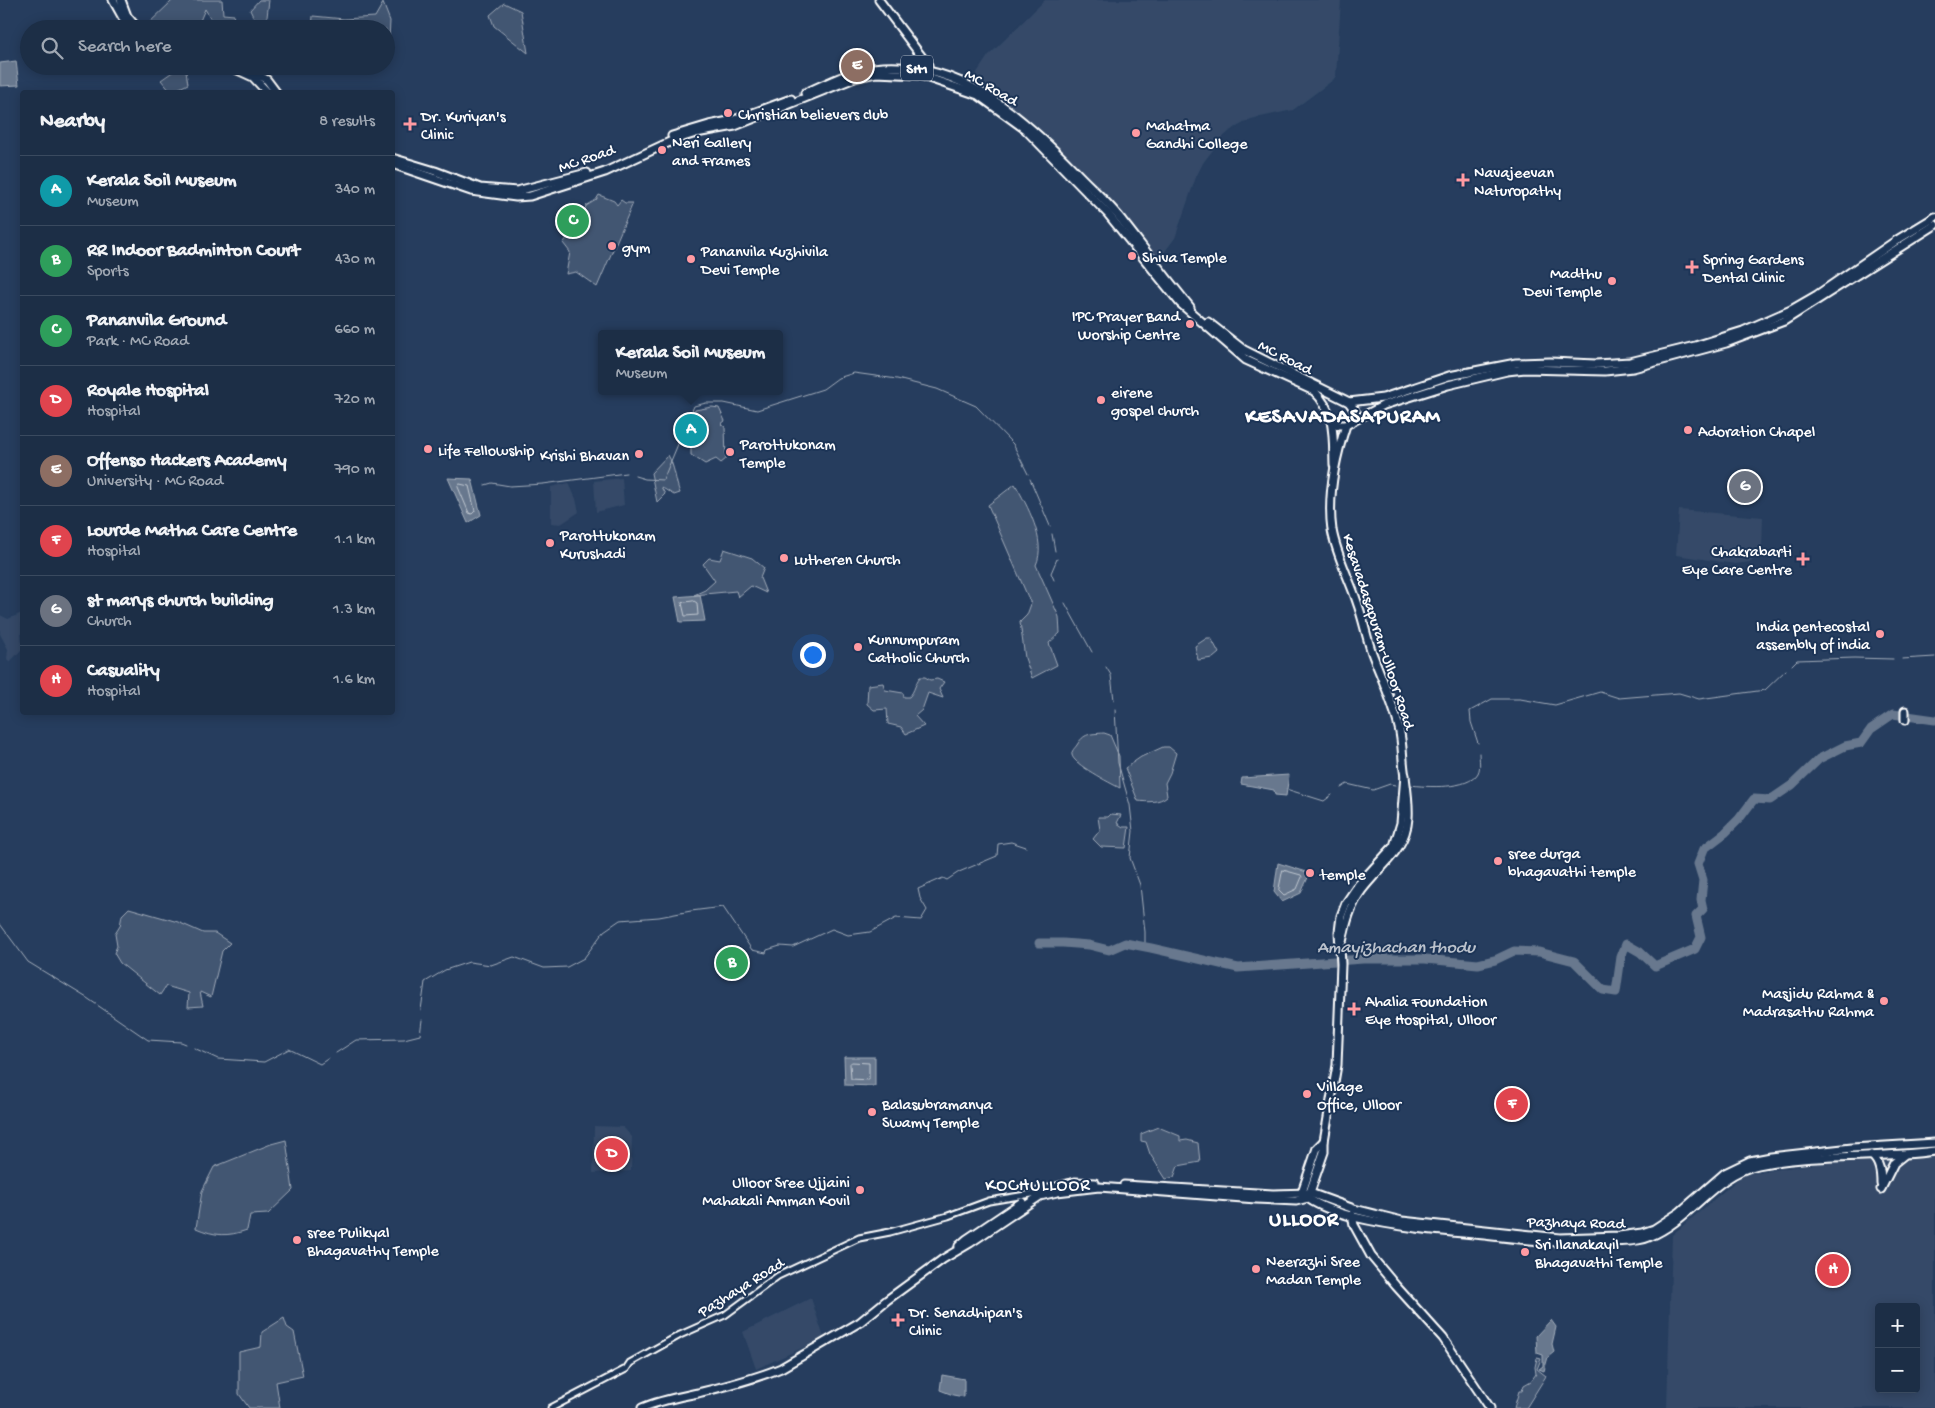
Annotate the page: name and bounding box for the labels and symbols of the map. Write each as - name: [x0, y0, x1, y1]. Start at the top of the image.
- pin: E: [841, 47, 873, 85]
- road number: SH1: [901, 56, 933, 80]
- street label: MC Road: [960, 66, 1022, 113]
- marker: Christian believers club: [722, 107, 734, 119]
- place label: Christian believers club: [738, 107, 889, 126]
- place label: Dr. Kuriyan's Clinic: [420, 109, 507, 146]
- marker: Dr. Kuriyan's Clinic: [403, 117, 417, 131]
- place label: Mahatma Gandhi College: [1146, 118, 1248, 155]
- marker: Mahatma Gandhi College: [1130, 127, 1142, 139]
- place label: Neri Gallery and Frames: [672, 135, 752, 172]
- street label: MC Road: [556, 141, 619, 179]
- marker: Neri Gallery and Frames: [656, 144, 668, 156]
- place label: Navajeevan Naturopathy: [1474, 165, 1561, 202]
- marker: Navajeevan Naturopathy: [1456, 173, 1470, 187]
- pin: C: [557, 202, 589, 240]
- marker: gym: [606, 240, 618, 252]
- place label: gym: [622, 240, 651, 259]
- place label: Pananvila Kuzhivila Devi Temple: [700, 244, 829, 281]
- marker: Shiva Temple: [1126, 250, 1138, 262]
- place label: Shiva Temple: [1142, 250, 1227, 269]
- place label: Spring Gardens Dental Clinic: [1702, 252, 1805, 289]
- marker: Pananvila Kuzhivila Devi Temple: [685, 253, 697, 265]
- marker: Spring Gardens Dental Clinic: [1685, 260, 1699, 274]
- place label: Madthu Devi Temple: [1523, 266, 1603, 303]
- marker: Madthu Devi Temple: [1606, 275, 1618, 287]
- place label: IPC Prayer Band Worship Centre: [1072, 309, 1182, 346]
- marker: IPC Prayer Band Worship Centre: [1184, 318, 1196, 330]
- street label: MC Road: [1254, 337, 1316, 382]
- place label: eirene gospel church: [1111, 385, 1199, 422]
- marker: eirene gospel church: [1095, 394, 1107, 406]
- district label: KESAVADASAPURAM: [1244, 406, 1441, 431]
- pin: A: [675, 411, 707, 449]
- marker: Adoration Chapel: [1682, 424, 1694, 436]
- place label: Adoration Chapel: [1698, 424, 1815, 443]
- place label: Parottukonam Temple: [739, 437, 836, 474]
- marker: Life Fellowship: [422, 443, 434, 455]
- place label: Life Fellowship: [438, 443, 534, 462]
- marker: Parottukonam Temple: [724, 446, 736, 458]
- place label: Krishi Bhavan: [540, 448, 629, 467]
- marker: Krishi Bhavan: [633, 448, 645, 460]
- pin: G: [1729, 468, 1761, 506]
- place label: Parottukonam Kurushadi: [559, 528, 656, 565]
- street label: Kesavadasapuram-Ulloor Road: [1336, 532, 1418, 734]
- marker: Parottukonam Kurushadi: [544, 537, 556, 549]
- place label: Chakrabarti Eye Care Centre: [1682, 544, 1793, 581]
- marker: Lutheren Church: [778, 552, 790, 564]
- place label: Lutheren Church: [794, 552, 901, 571]
- marker: Chakrabarti Eye Care Centre: [1796, 552, 1810, 566]
- place label: India pentecostal assembly of india: [1756, 619, 1871, 656]
- marker: India pentecostal assembly of india: [1874, 628, 1886, 640]
- place label: Kunnumpuram Catholic Church: [868, 632, 970, 669]
- marker: Kunnumpuram Catholic Church: [852, 641, 864, 653]
- your location: [800, 642, 826, 668]
- place label: sree durga bhagavathi temple: [1508, 846, 1637, 883]
- marker: sree durga bhagavathi temple: [1492, 855, 1504, 867]
- marker: temple: [1304, 867, 1316, 879]
- place label: temple: [1319, 867, 1367, 886]
- water label: Amayizhachan thodu: [1317, 938, 1476, 959]
- pin: B: [716, 944, 748, 982]
- place label: Masjidu Rahma & Madrasathu Rahma: [1743, 986, 1875, 1023]
- place label: Ahalia Foundation Eye Hospital, Ulloor: [1365, 994, 1497, 1031]
- marker: Masjidu Rahma & Madrasathu Rahma: [1878, 995, 1890, 1007]
- marker: Ahalia Foundation Eye Hospital, Ulloor: [1347, 1002, 1361, 1016]
- place label: Village Office, Ulloor: [1316, 1079, 1402, 1116]
- pin: F: [1496, 1085, 1528, 1123]
- marker: Village Office, Ulloor: [1301, 1088, 1313, 1100]
- place label: Balasubramanya Swamy Temple: [881, 1097, 994, 1134]
- marker: Balasubramanya Swamy Temple: [866, 1106, 878, 1118]
- pin: D: [596, 1135, 628, 1173]
- place label: Ulloor Sree Ujjaini Mahakali Amman Kovil: [702, 1175, 850, 1212]
- district label: KOCHULLOOR: [985, 1176, 1091, 1197]
- marker: Ulloor Sree Ujjaini Mahakali Amman Kovil: [854, 1184, 866, 1196]
- district label: ULLOOR: [1269, 1209, 1340, 1234]
- street label: Pazhaya Road: [1526, 1214, 1627, 1235]
- place label: sree Pulikyal Bhagavathy Temple: [306, 1225, 440, 1262]
- marker: sree Pulikyal Bhagavathy Temple: [291, 1234, 303, 1246]
- place label: Sri Ilanakayil Bhagavathi Temple: [1534, 1237, 1663, 1274]
- marker: Sri Ilanakayil Bhagavathi Temple: [1519, 1246, 1531, 1258]
- pin: H: [1817, 1251, 1849, 1289]
- street label: Pazhaya Road: [695, 1254, 790, 1323]
- place label: Neerazhi Sree Madan Temple: [1266, 1254, 1362, 1291]
- marker: Neerazhi Sree Madan Temple: [1250, 1263, 1262, 1275]
- place label: Dr. Senadhipan's Clinic: [908, 1305, 1023, 1342]
- marker: Dr. Senadhipan's Clinic: [891, 1313, 905, 1327]

